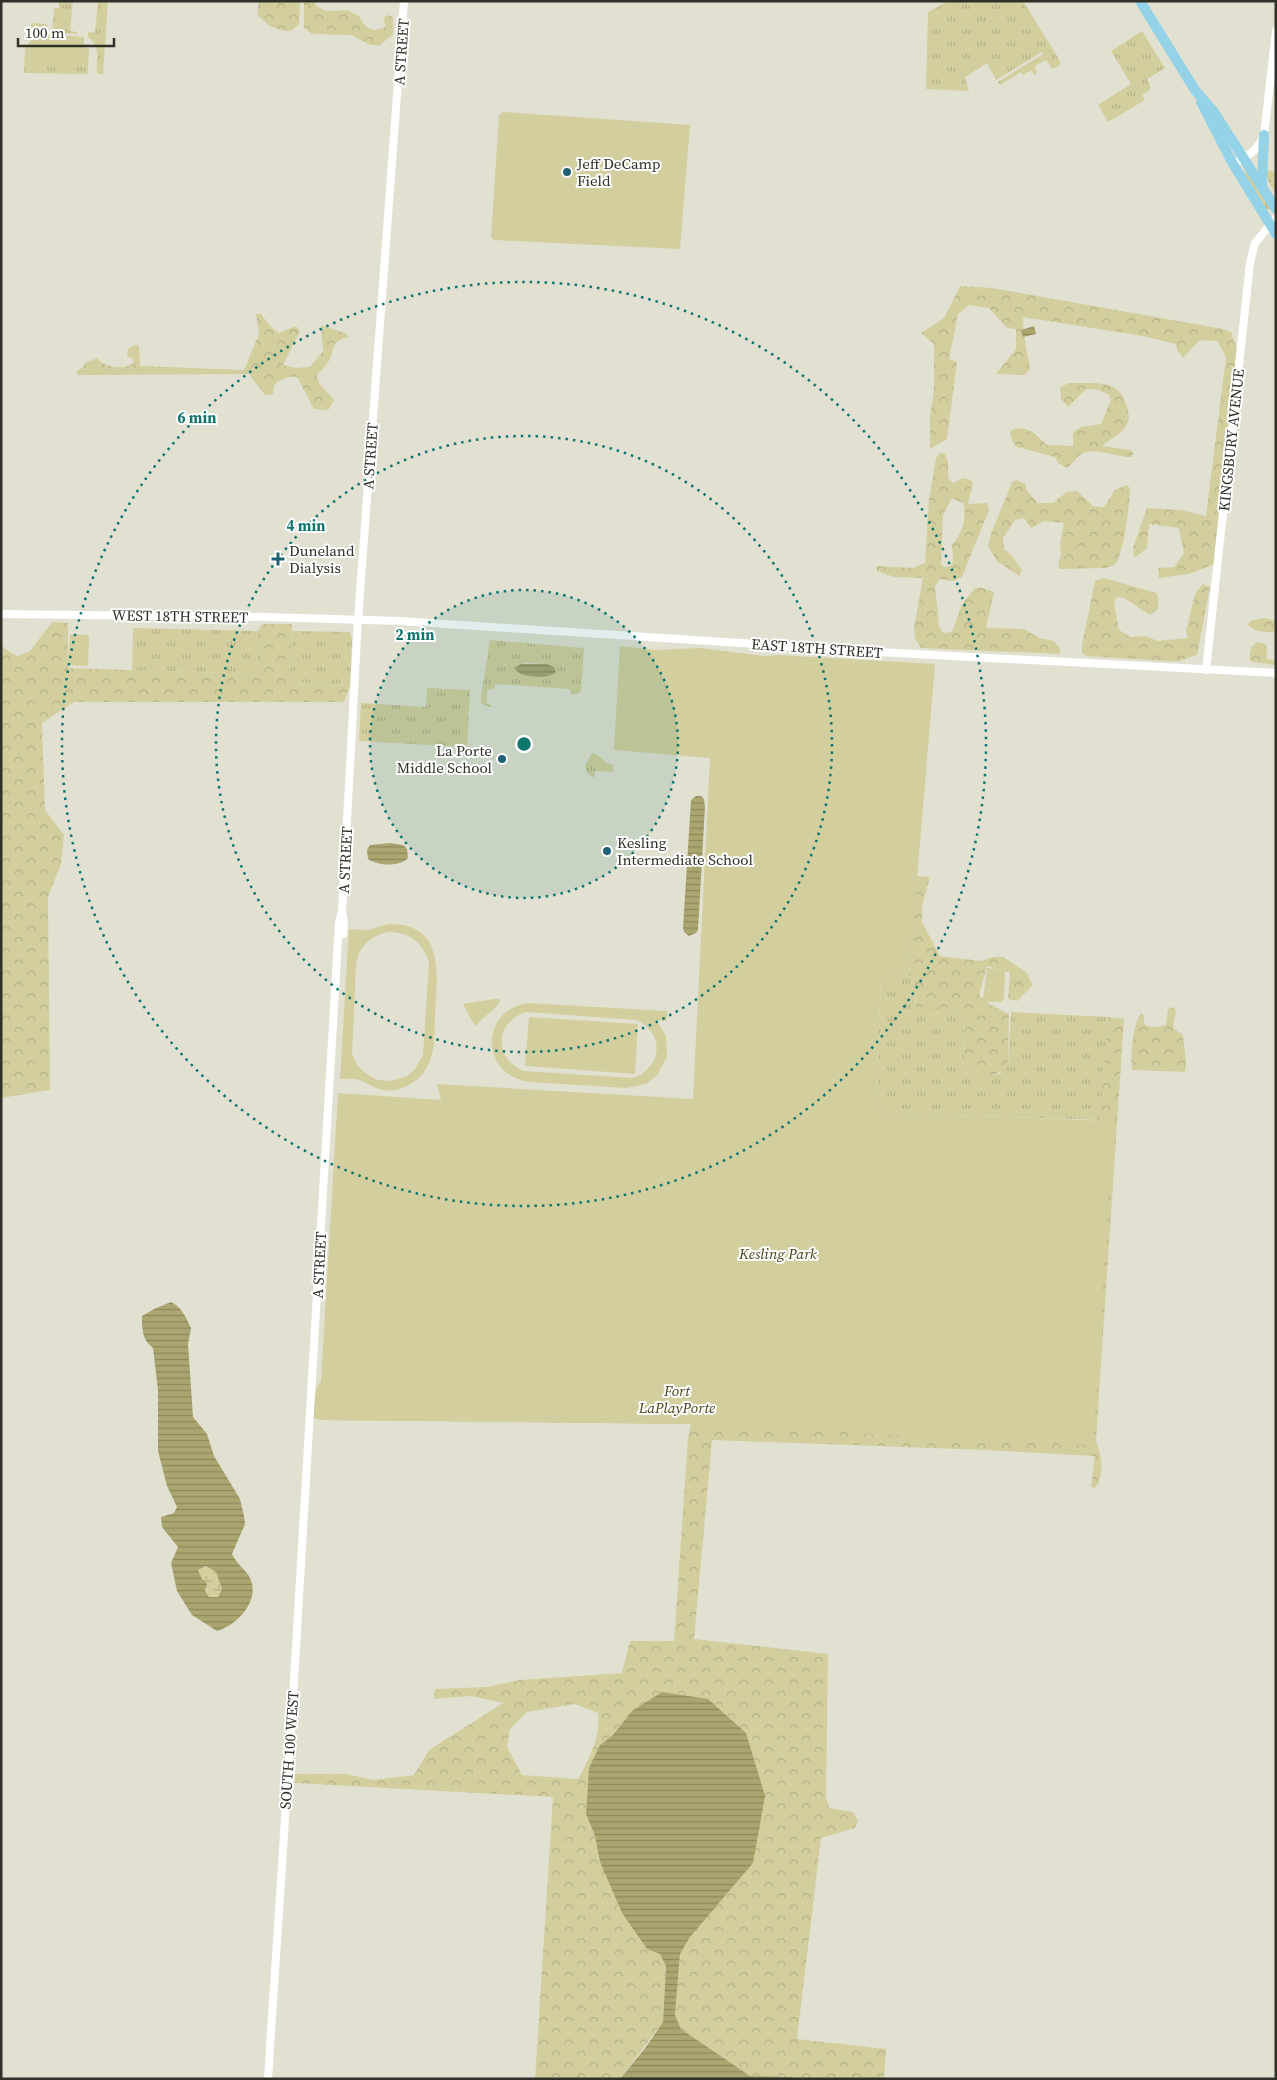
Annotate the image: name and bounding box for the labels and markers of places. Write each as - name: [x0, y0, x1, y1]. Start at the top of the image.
- place label: Jeff DeCamp Field: [576, 153, 661, 191]
- marker: Jeff DeCamp Field: [561, 166, 573, 178]
- place label: Duneland Dialysis: [289, 540, 355, 578]
- marker: Duneland Dialysis: [271, 552, 285, 566]
- centre of rings: [515, 735, 533, 753]
- place label: La Porte Middle School: [397, 740, 493, 778]
- marker: La Porte Middle School: [496, 753, 508, 765]
- place label: Kesling Intermediate School: [617, 832, 753, 870]
- marker: Kesling Intermediate School: [601, 845, 613, 857]

